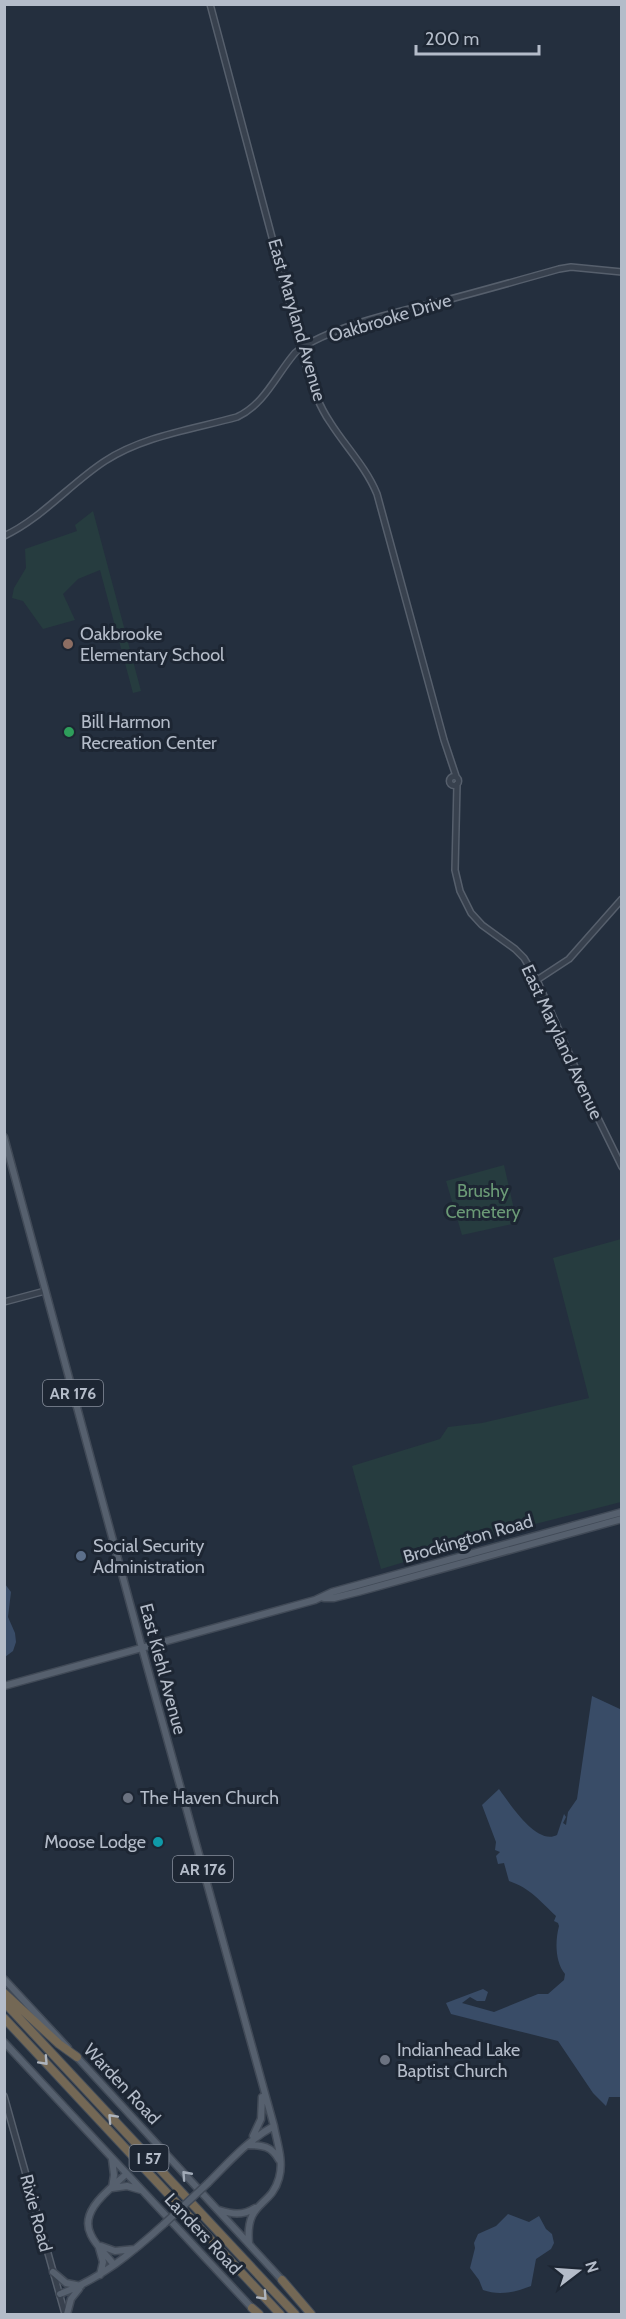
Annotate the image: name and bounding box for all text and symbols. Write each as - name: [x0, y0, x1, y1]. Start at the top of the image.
- scale bar: [416, 18, 539, 56]
- text: 200 m: [425, 28, 479, 50]
- street label: East Maryland Avenue: [263, 236, 331, 404]
- street label: Oakbrooke Drive: [326, 289, 454, 347]
- place label: Oakbrooke Elementary School: [80, 623, 225, 666]
- marker: Oakbrooke Elementary School: [61, 637, 75, 651]
- place label: Bill Harmon Recreation Center: [81, 711, 217, 754]
- marker: Bill Harmon Recreation Center: [62, 725, 76, 739]
- street label: East Maryland Avenue: [516, 961, 608, 1123]
- park label: Brushy Cemetery: [445, 1180, 521, 1223]
- road number: AR 176: [43, 1380, 103, 1406]
- street label: Brockington Road: [401, 1510, 535, 1568]
- place label: Social Security Administration: [93, 1535, 205, 1578]
- marker: Social Security Administration: [74, 1549, 88, 1563]
- street label: East Kiehl Avenue: [135, 1601, 191, 1737]
- place label: The Haven Church: [140, 1787, 279, 1809]
- marker: The Haven Church: [121, 1791, 135, 1805]
- place label: Moose Lodge: [44, 1831, 146, 1853]
- marker: Moose Lodge: [151, 1835, 165, 1849]
- road number: AR 176: [173, 1856, 233, 1882]
- street label: Warden Road: [79, 2039, 165, 2129]
- place label: Indianhead Lake Baptist Church: [397, 2039, 520, 2082]
- marker: Indianhead Lake Baptist Church: [378, 2053, 392, 2067]
- one-way arrow: [37, 2054, 48, 2065]
- one-way arrow: [108, 2114, 119, 2125]
- road number: I 57: [130, 2145, 168, 2171]
- one-way arrow: [182, 2171, 193, 2182]
- street label: Rixie Road: [15, 2172, 57, 2254]
- street label: Landers Road: [160, 2189, 246, 2279]
- north arrow: [548, 2241, 608, 2301]
- text: N: [581, 2259, 603, 2275]
- one-way arrow: [256, 2290, 267, 2300]

